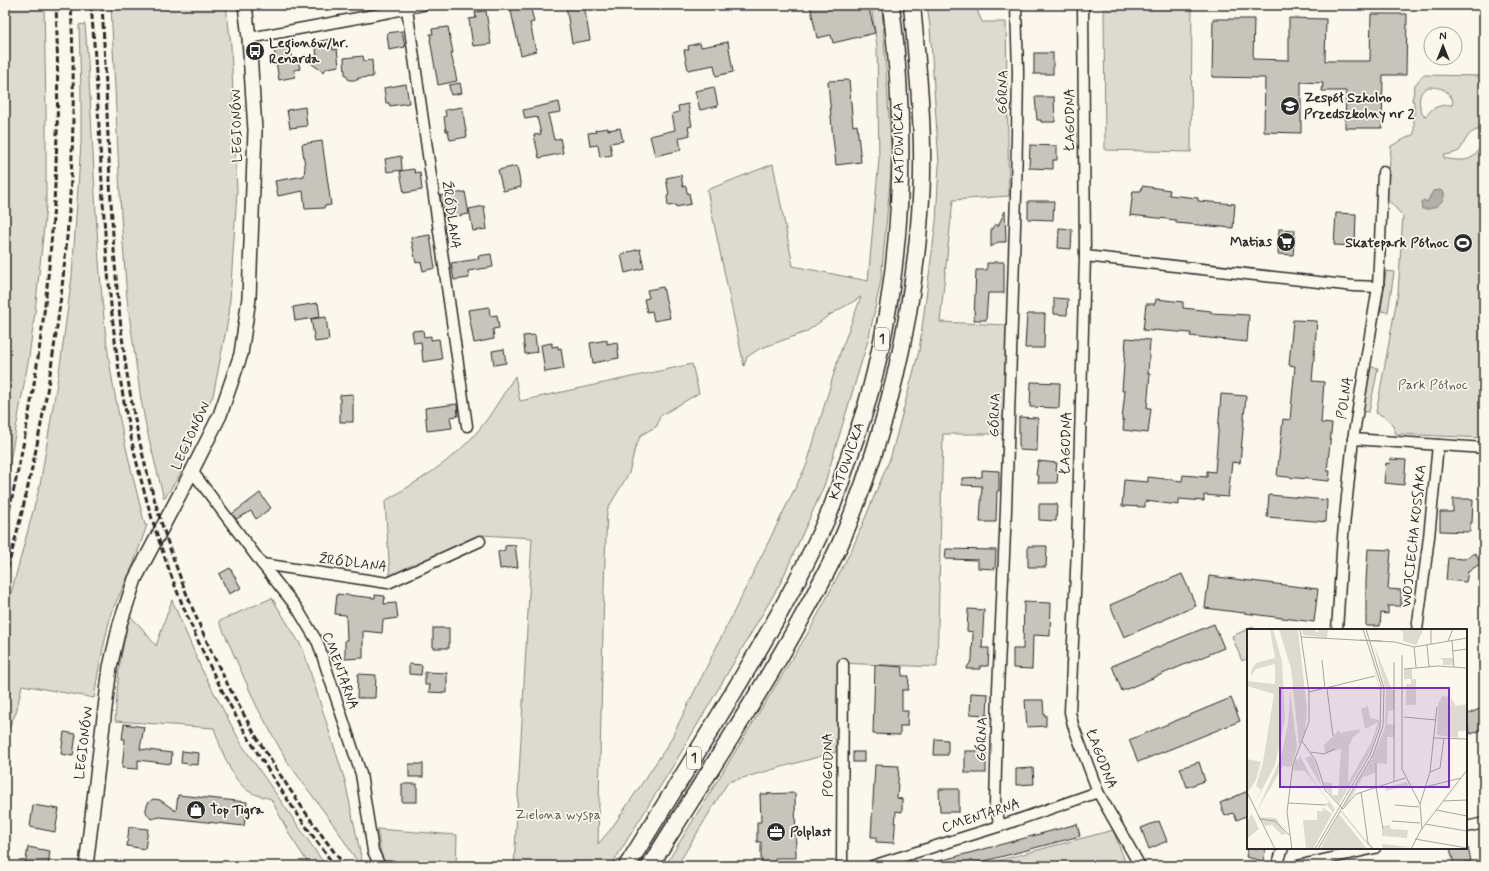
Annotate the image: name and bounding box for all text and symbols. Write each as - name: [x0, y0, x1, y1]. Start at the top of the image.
- north arrow: [1423, 26, 1463, 66]
- text: N: [1439, 30, 1447, 44]
- place label: Legionów/hr. Renarda: [269, 34, 348, 68]
- bus stop icon: Legionów/hr. Renarda: [244, 40, 266, 62]
- street label: GÓRNA: [994, 70, 1012, 114]
- street label: ŁAGODNA: [1061, 88, 1079, 152]
- street label: LEGIONÓW: [227, 89, 247, 163]
- place label: Zespół Szkolno Przedszkolny nr 2: [1304, 89, 1415, 123]
- school or university icon: Zespół Szkolno Przedszkolny nr 2: [1279, 95, 1301, 117]
- street label: KATOWICKA: [889, 102, 909, 184]
- street label: ŹRÓDLANA: [437, 180, 465, 250]
- supermarket icon: Matias: [1275, 231, 1297, 253]
- sports icon: Skatepark Północ: [1452, 232, 1474, 254]
- place label: Matias: [1230, 233, 1273, 251]
- place label: Skatepark Północ: [1345, 234, 1450, 252]
- road number: 1: [875, 328, 889, 350]
- street label: POLNA: [1333, 375, 1357, 420]
- park label: Park Północ: [1398, 376, 1469, 394]
- street label: GÓRNA: [985, 392, 1005, 438]
- street label: LEGIONÓW: [167, 399, 215, 473]
- street label: ŁAGODNA: [1056, 411, 1076, 475]
- street label: KATOWICKA: [825, 420, 869, 502]
- street label: WOJCIECHA KOSSAKA: [1398, 464, 1430, 608]
- street label: ŹRÓDLANA: [318, 550, 388, 576]
- inset map: [1247, 629, 1467, 849]
- street label: CMENTARNA: [318, 630, 362, 712]
- street label: LEGIONÓW: [71, 705, 97, 780]
- street label: GÓRNA: [972, 716, 992, 762]
- street label: ŁAGODNA: [1081, 726, 1121, 792]
- street label: POGODNA: [819, 733, 837, 797]
- road number: 1: [687, 747, 701, 769]
- street label: CMENTARNA: [940, 795, 1022, 837]
- shop icon: Top Tigra: [185, 799, 207, 821]
- place label: Top Tigra: [210, 801, 264, 820]
- park label: Zielona wyspa: [515, 806, 601, 824]
- office icon: Polplast: [765, 821, 787, 843]
- place label: Polplast: [790, 823, 832, 841]

